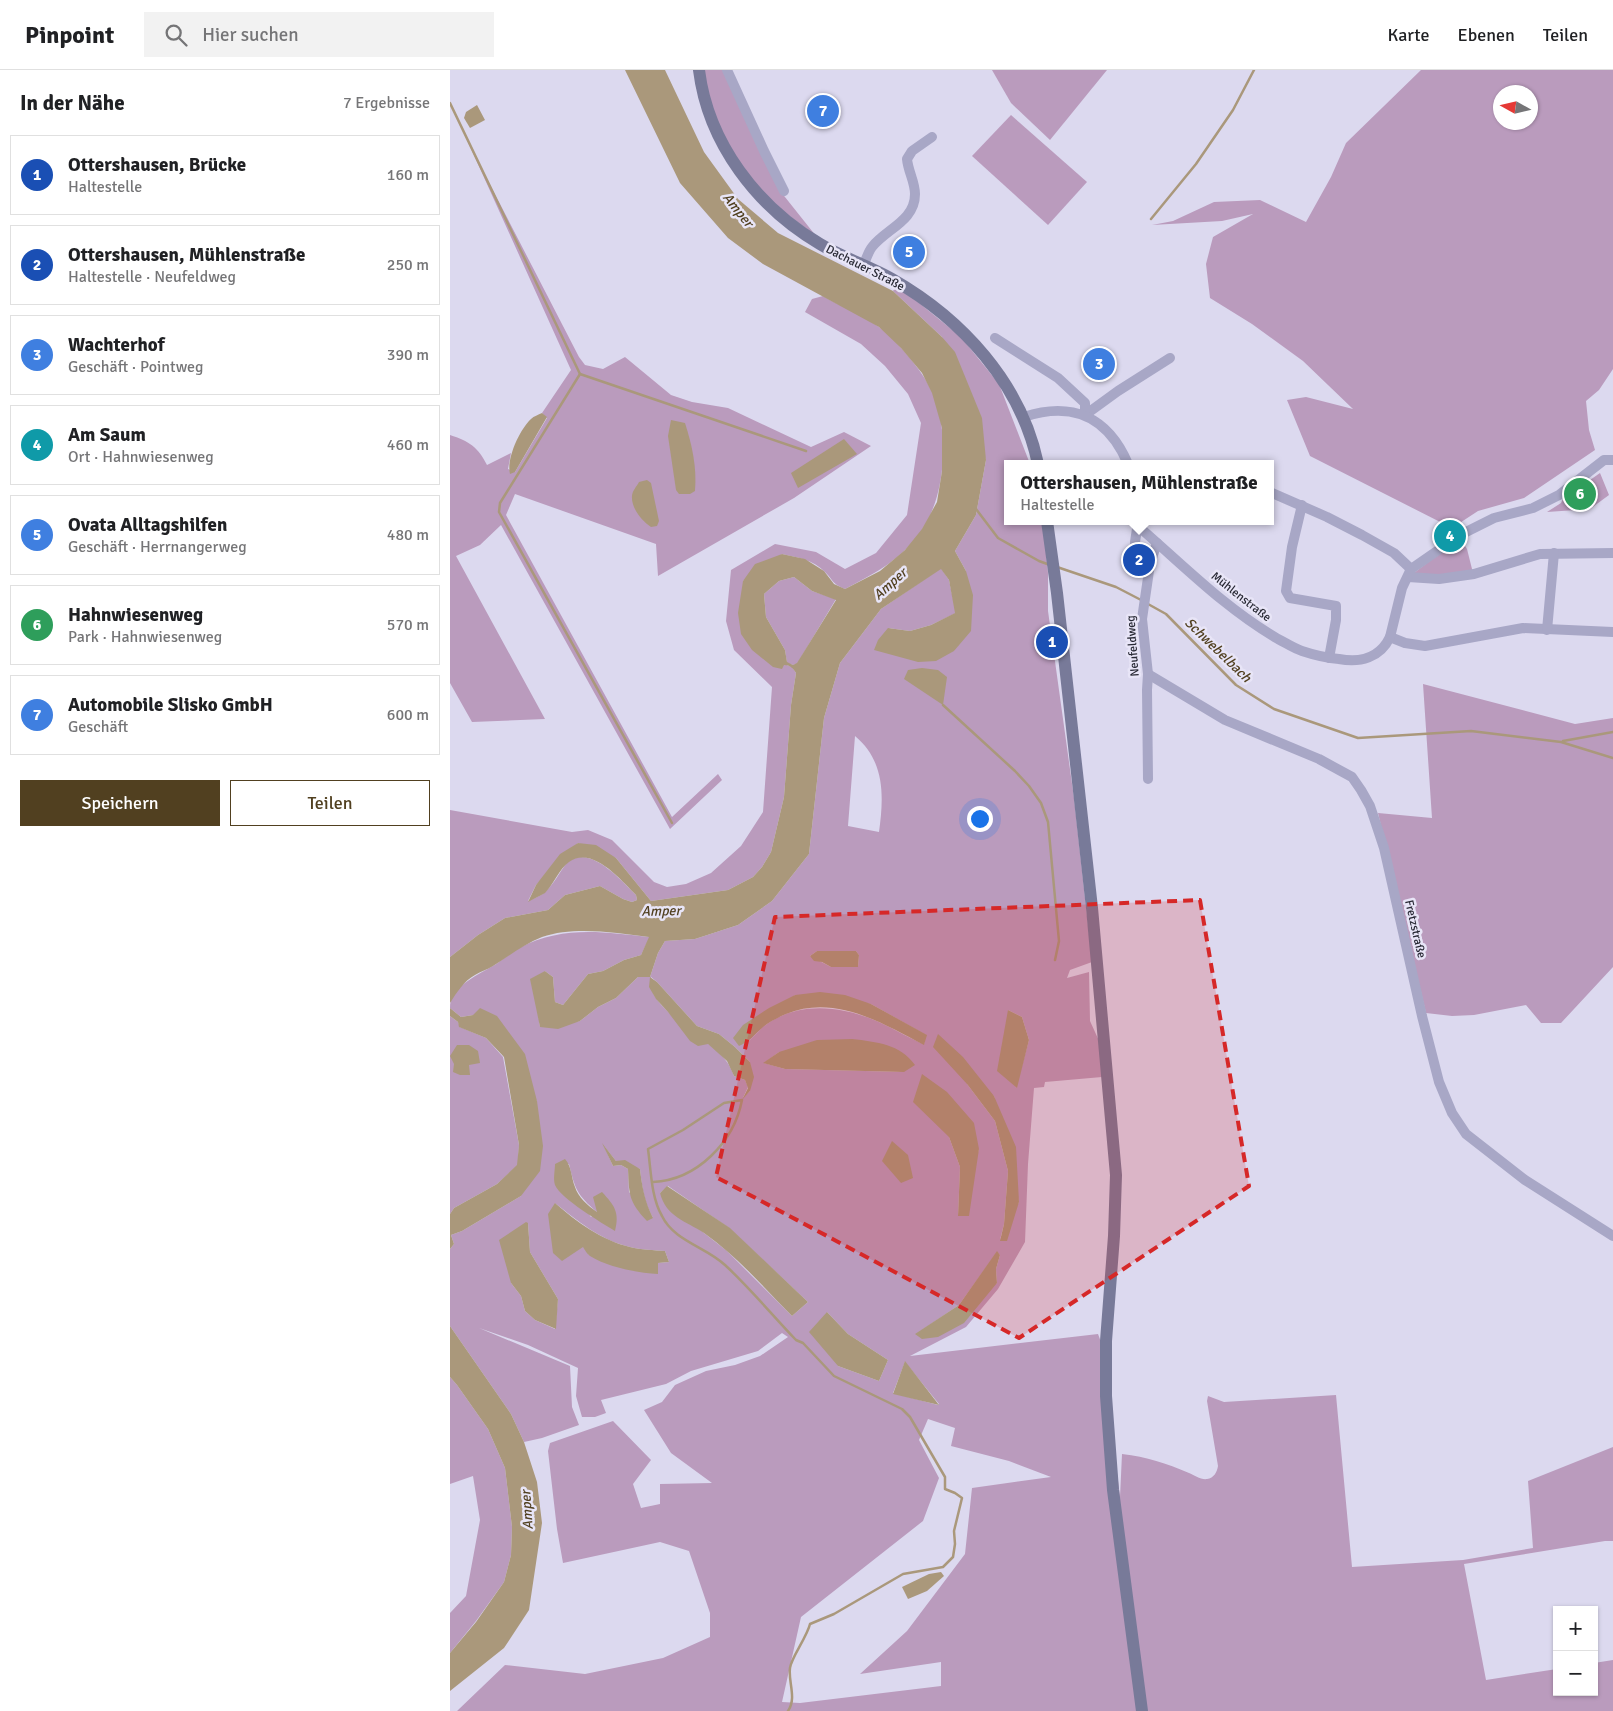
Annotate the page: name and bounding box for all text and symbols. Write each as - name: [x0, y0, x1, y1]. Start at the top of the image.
- search box: [144, 12, 494, 57]
- text: Pinpoint: [25, 20, 114, 50]
- icon: search: [162, 21, 190, 49]
- text: Hier suchen: [202, 23, 299, 47]
- text: Karte: [1387, 24, 1429, 46]
- text: Ebenen: [1457, 24, 1515, 46]
- text: Teilen: [1543, 24, 1588, 46]
- north arrow: [1493, 85, 1538, 130]
- text: In der Nähe: [20, 90, 125, 116]
- pin: 7: [807, 92, 839, 130]
- text: 7 Ergebnisse: [343, 93, 430, 113]
- text: Ottershausen, Brücke: [68, 153, 246, 177]
- text: 1: [33, 165, 41, 185]
- text: 160 m: [387, 165, 429, 185]
- text: Haltestelle: [68, 177, 142, 197]
- water label: Amper: [719, 189, 758, 232]
- pin: 5: [893, 233, 925, 271]
- street label: Dachauer Straße: [823, 242, 907, 294]
- text: Ottershausen, Mühlenstraße: [68, 243, 305, 267]
- text: 2: [33, 255, 41, 275]
- text: 250 m: [387, 255, 429, 275]
- text: Haltestelle · Neufeldweg: [68, 267, 236, 287]
- text: Wachterhof: [68, 333, 165, 357]
- text: 3: [33, 345, 41, 365]
- text: 390 m: [387, 345, 429, 365]
- pin: 3: [1083, 345, 1115, 383]
- text: Geschäft · Pointweg: [68, 357, 204, 377]
- text: Am Saum: [68, 423, 146, 447]
- text: 4: [33, 435, 41, 455]
- text: 460 m: [387, 435, 429, 455]
- text: Ort · Hahnwiesenweg: [68, 447, 214, 467]
- popup: [1004, 460, 1274, 525]
- text: Ottershausen, Mühlenstraße: [1020, 471, 1258, 495]
- pin: 6: [1564, 475, 1596, 513]
- text: Haltestelle: [1020, 495, 1095, 515]
- text: Ovata Alltagshilfen: [68, 513, 227, 537]
- pin: 4: [1434, 517, 1466, 555]
- text: 5: [33, 525, 41, 545]
- text: 480 m: [387, 525, 429, 545]
- text: Geschäft · Herrnangerweg: [68, 537, 247, 557]
- pin: 2: [1123, 541, 1155, 579]
- water label: Amper: [870, 563, 912, 603]
- street label: Mühlenstraße: [1208, 569, 1274, 625]
- text: Hahnwiesenweg: [68, 603, 203, 627]
- water label: Schwebelbach: [1181, 614, 1255, 686]
- text: 6: [33, 615, 41, 635]
- text: 570 m: [387, 615, 429, 635]
- street label: Neufeldweg: [1123, 615, 1143, 677]
- pin: 1: [1036, 623, 1068, 661]
- text: Park · Hahnwiesenweg: [68, 627, 222, 647]
- text: Automobile Slisko GmbH: [68, 693, 273, 717]
- text: 7: [33, 705, 41, 725]
- text: 600 m: [387, 705, 429, 725]
- text: Geschäft: [68, 717, 128, 737]
- button: Speichern: [20, 780, 220, 826]
- button: Teilen: [230, 780, 430, 826]
- your location: [967, 806, 993, 832]
- street label: Fretzstraße: [1401, 898, 1429, 960]
- water label: Amper: [641, 902, 683, 920]
- water label: Amper: [517, 1488, 537, 1530]
- map controls: [1553, 1606, 1598, 1696]
- button: +: [1553, 1606, 1598, 1651]
- button: −: [1553, 1651, 1598, 1696]

